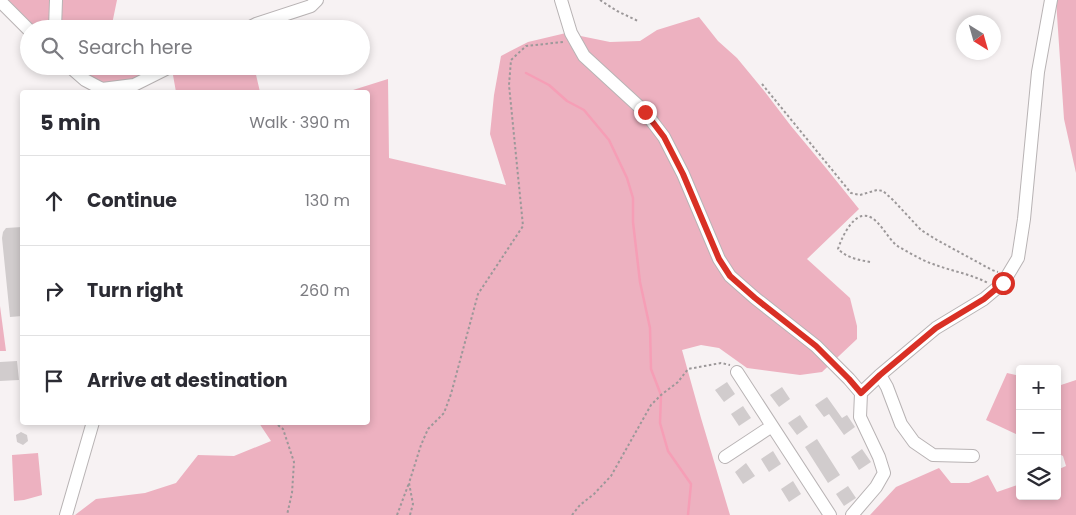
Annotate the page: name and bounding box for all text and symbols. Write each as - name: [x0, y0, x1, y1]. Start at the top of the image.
- north arrow: [956, 15, 1001, 60]
- search box: [20, 20, 370, 75]
- icon: search: [38, 34, 66, 62]
- text: Search here: [78, 34, 192, 61]
- route end: [634, 101, 657, 124]
- text: 5 min: [40, 108, 101, 137]
- text: Walk · 390 m: [249, 111, 350, 134]
- icon: ahead: [40, 187, 68, 215]
- text: Continue: [87, 187, 177, 214]
- text: 130 m: [305, 189, 350, 212]
- route start: [992, 272, 1015, 295]
- icon: right: [40, 277, 68, 305]
- text: Turn right: [87, 277, 183, 304]
- text: 260 m: [300, 279, 350, 302]
- map controls: [1016, 365, 1061, 500]
- button: +: [1016, 365, 1061, 410]
- icon: arrive: [40, 367, 68, 395]
- text: Arrive at destination: [87, 367, 288, 394]
- button: −: [1016, 410, 1061, 455]
- button: layers: [1016, 455, 1061, 500]

